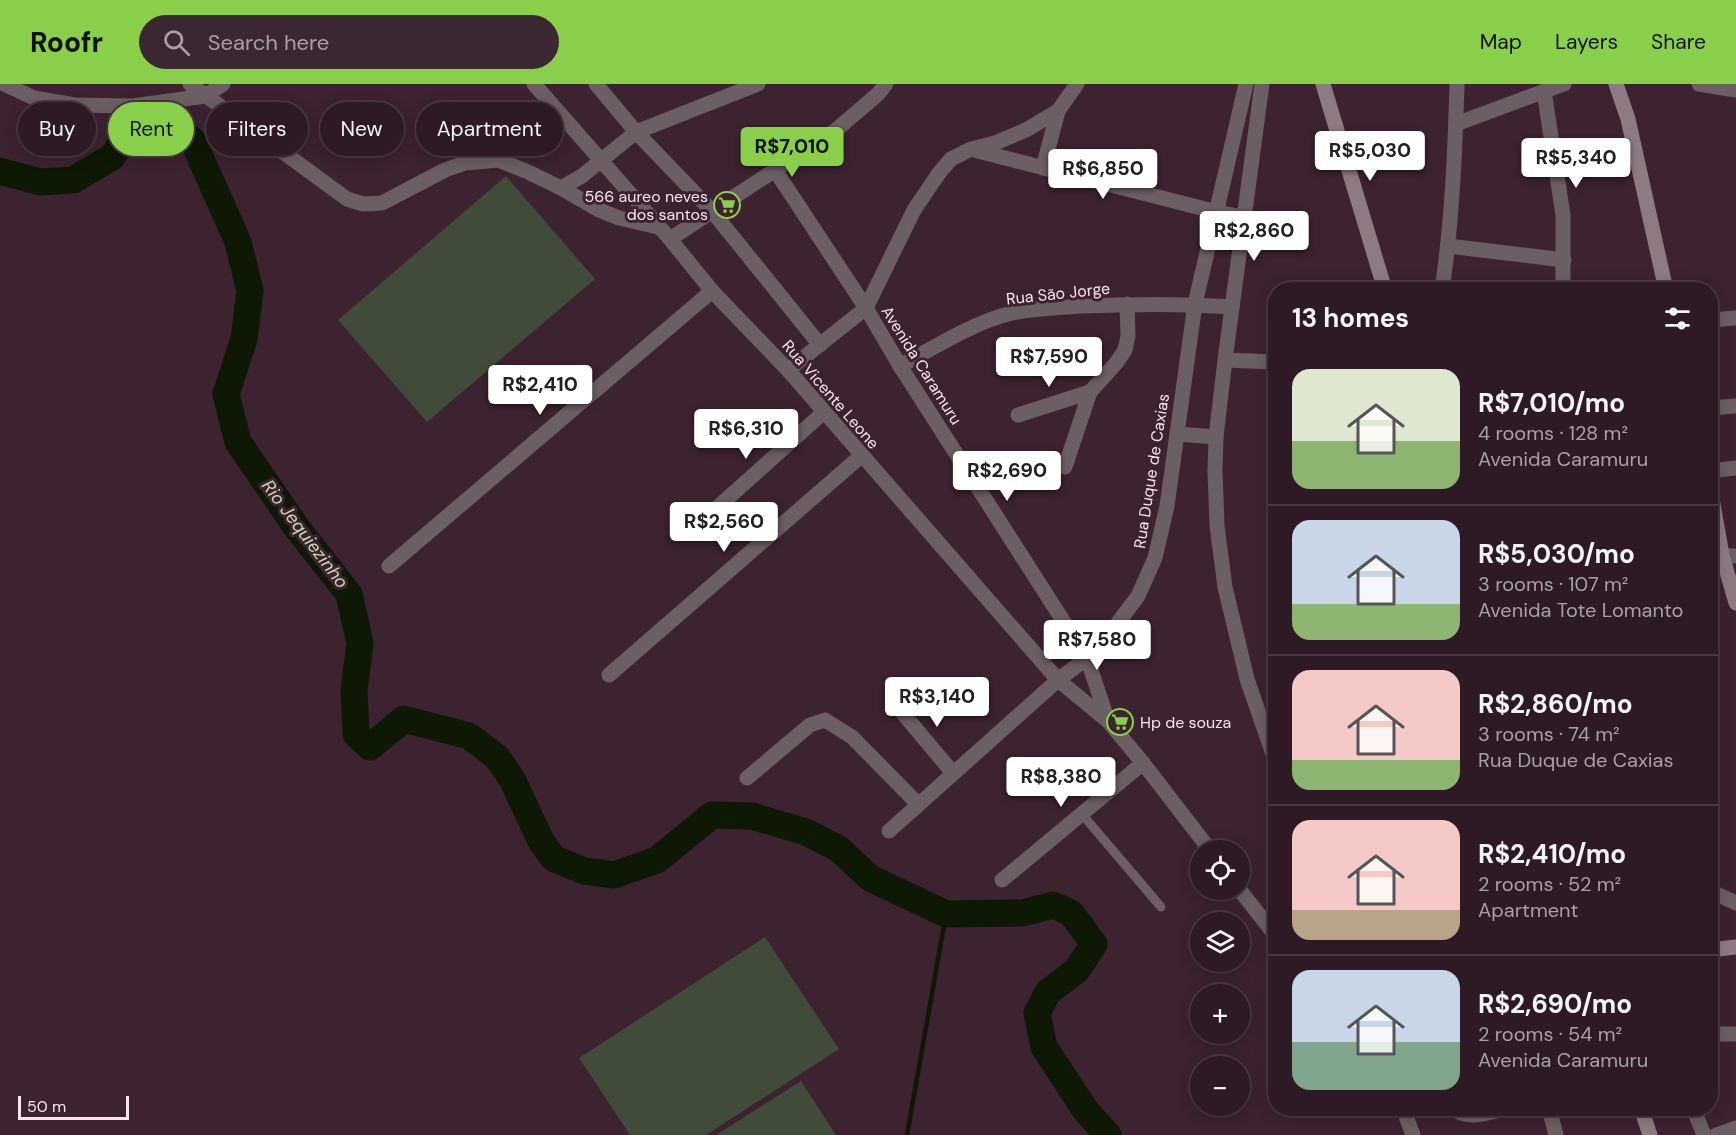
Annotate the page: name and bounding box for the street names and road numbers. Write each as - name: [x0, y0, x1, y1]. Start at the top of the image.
- street label: Rua São Jorge: [1005, 278, 1111, 309]
- street label: Avenida Caramuru: [877, 302, 967, 429]
- street label: Rua Vicente Leone: [777, 335, 884, 453]
- street label: Rua Duque de Caxias: [1129, 392, 1174, 550]

